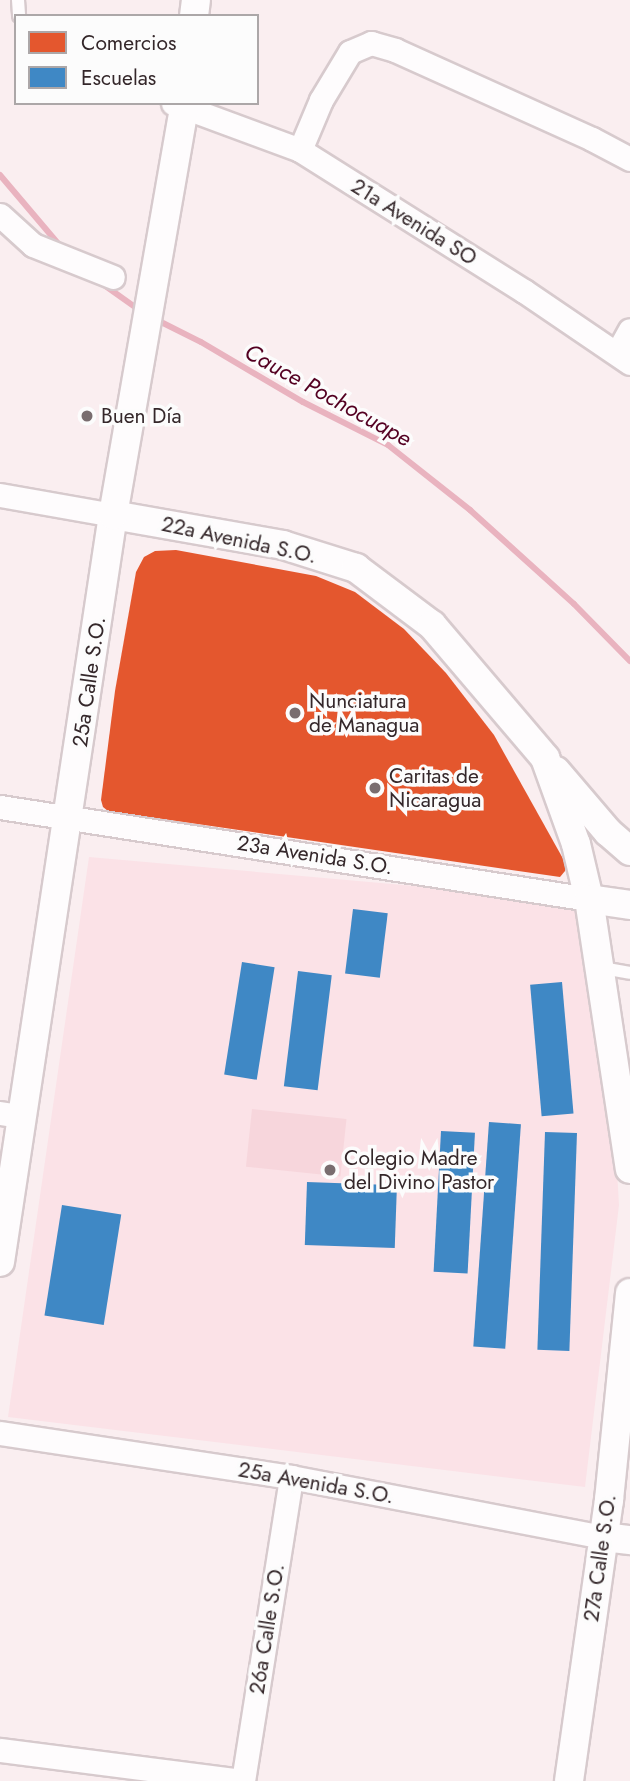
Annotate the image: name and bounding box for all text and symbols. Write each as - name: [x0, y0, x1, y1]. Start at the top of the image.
- legend: [14, 14, 259, 105]
- text: Comercios: [81, 28, 176, 58]
- text: Escuelas: [81, 63, 156, 93]
- street label: 21a Avenida SO: [347, 173, 481, 271]
- water label: Cauce Pochocuape: [240, 338, 416, 452]
- place label: Buen Día: [101, 403, 182, 429]
- marker: Buen Día: [79, 408, 95, 424]
- street label: 22a Avenida S.O.: [159, 511, 319, 569]
- street label: 25a Calle S.O.: [67, 615, 111, 749]
- place label: Nunciatura de Managua: [309, 688, 419, 738]
- marker: Nunciatura de Managua: [287, 705, 303, 721]
- place label: Caritas de Nicaragua: [389, 763, 481, 813]
- marker: Caritas de Nicaragua: [367, 780, 383, 796]
- street label: 23a Avenida S.O.: [235, 830, 395, 880]
- place label: Colegio Madre del Divino Pastor: [344, 1145, 494, 1195]
- marker: Colegio Madre del Divino Pastor: [322, 1162, 338, 1178]
- street label: 25a Avenida S.O.: [236, 1457, 396, 1509]
- street label: 27a Calle S.O.: [579, 1493, 621, 1623]
- street label: 26a Calle S.O.: [244, 1562, 290, 1696]

